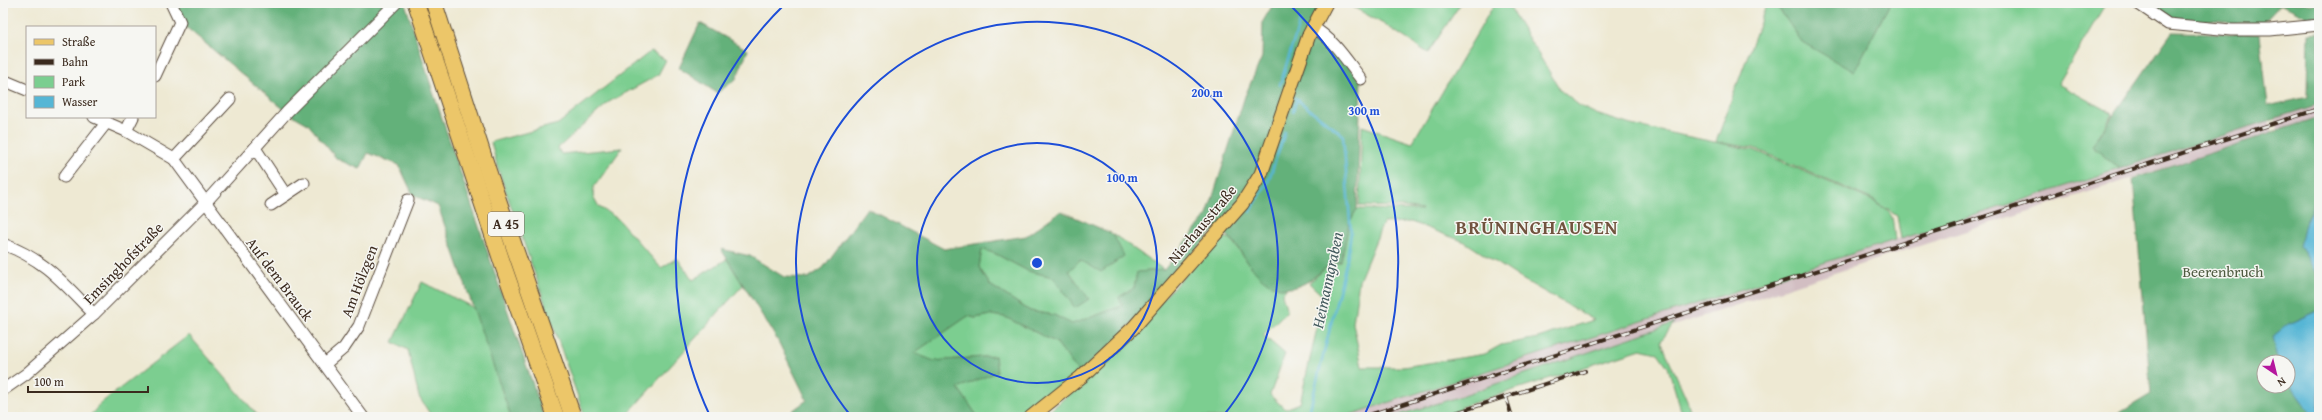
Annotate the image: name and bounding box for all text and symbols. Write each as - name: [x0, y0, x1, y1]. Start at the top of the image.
- legend: [26, 26, 156, 118]
- text: Straße: [62, 33, 96, 50]
- text: Bahn: [62, 53, 88, 70]
- text: Park: [62, 73, 86, 90]
- text: 200 m: [1191, 84, 1224, 101]
- text: Wasser: [62, 93, 98, 110]
- text: 300 m: [1348, 102, 1381, 119]
- text: 100 m: [1106, 169, 1139, 186]
- street label: Nierhausstraße: [1163, 180, 1241, 268]
- road number: A 45: [488, 212, 524, 236]
- district label: BRÜNINGHAUSEN: [1456, 213, 1618, 241]
- street label: Emsinghofstraße: [78, 217, 168, 309]
- water label: Heimanngraben: [1305, 230, 1349, 331]
- street label: Auf dem Brauck: [242, 233, 319, 325]
- street label: Am Hölzgen: [336, 241, 383, 320]
- centre of rings: [1030, 256, 1044, 270]
- park label: Beerenbruch: [2183, 261, 2264, 282]
- north arrow: [2256, 354, 2296, 394]
- scale bar: [28, 368, 148, 394]
- text: 100 m: [34, 373, 64, 390]
- text: N: [2274, 374, 2289, 391]

